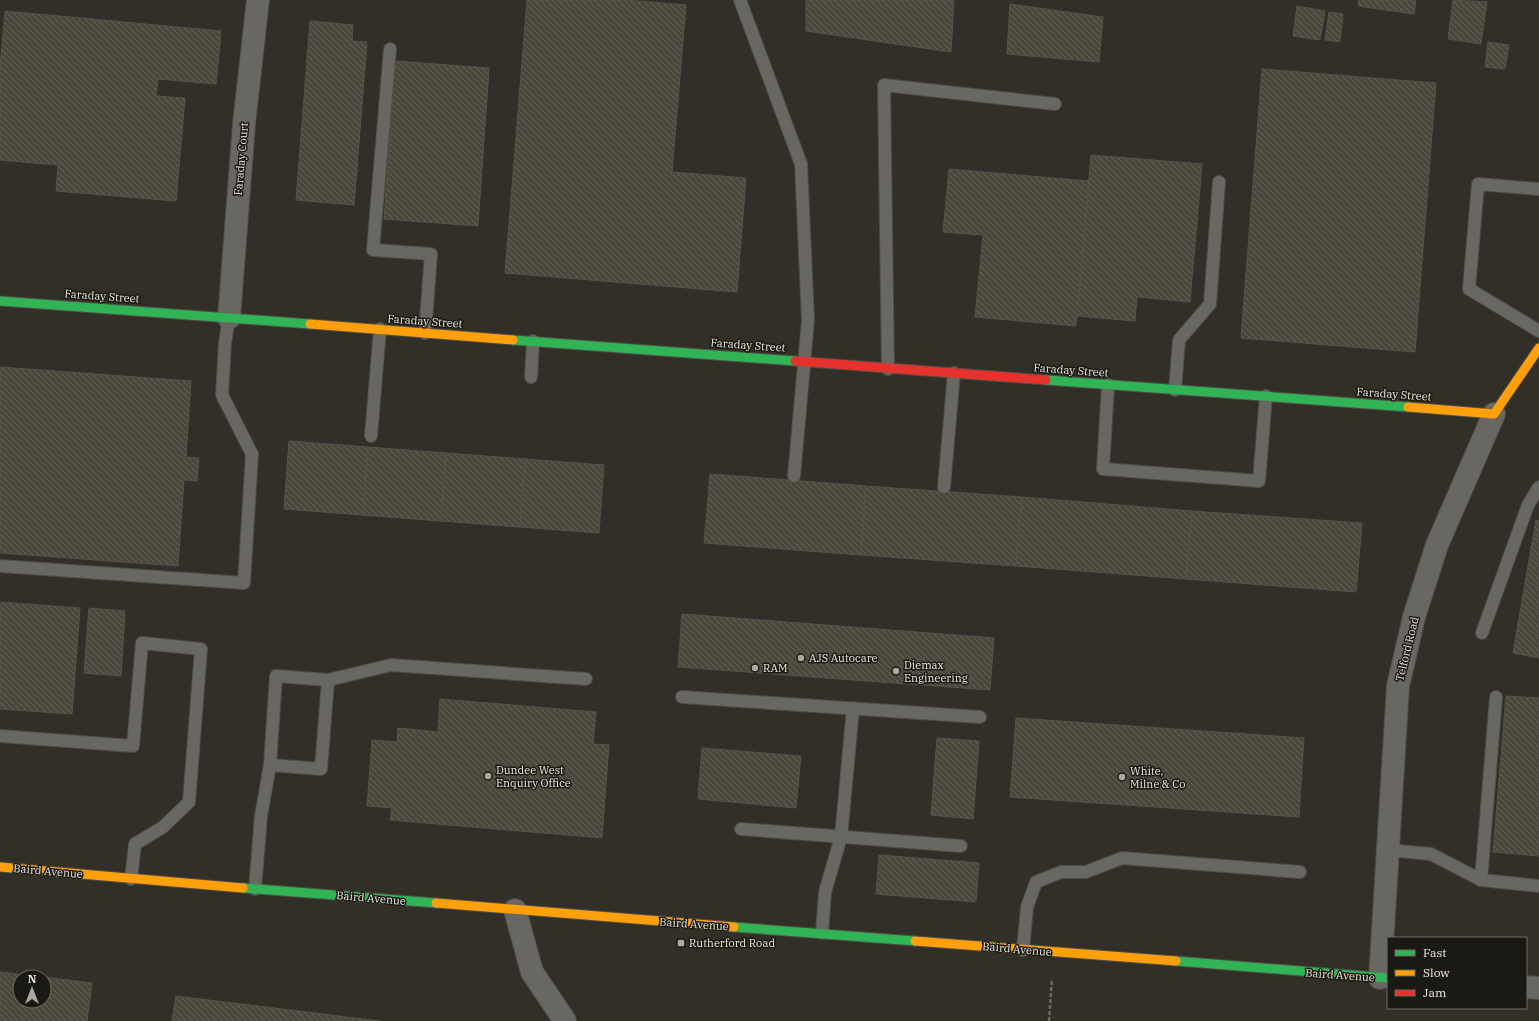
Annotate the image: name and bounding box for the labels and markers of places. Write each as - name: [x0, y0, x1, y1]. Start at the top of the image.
- place label: AJS Autocare: [809, 651, 878, 665]
- marker: AJS Autocare: [796, 653, 806, 663]
- place label: Diemax Engineering: [904, 658, 968, 685]
- place label: RAM: [763, 661, 788, 675]
- marker: RAM: [750, 663, 760, 673]
- marker: Diemax Engineering: [891, 666, 901, 676]
- place label: Dundee West Enquiry Office: [496, 763, 571, 790]
- place label: White, Milne & Co: [1130, 764, 1185, 791]
- marker: Dundee West Enquiry Office: [483, 771, 493, 781]
- marker: White, Milne & Co: [1117, 772, 1127, 782]
- place label: Rutherford Road: [689, 936, 775, 950]
- marker: Rutherford Road: [676, 938, 686, 948]

